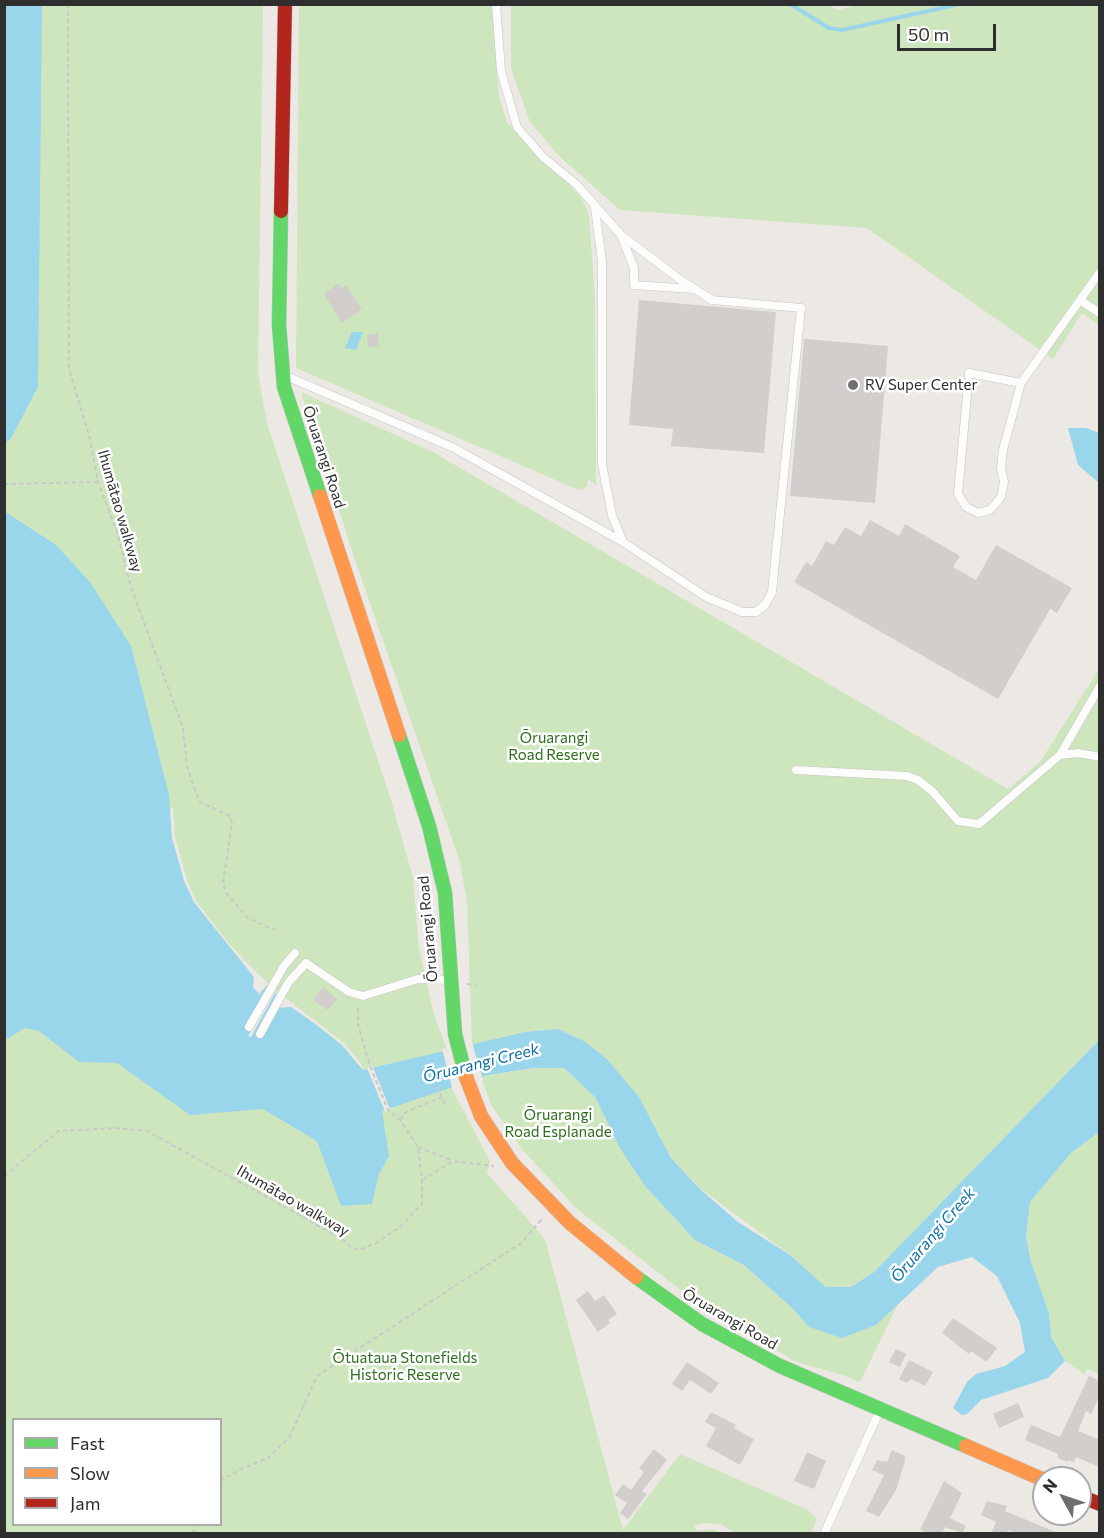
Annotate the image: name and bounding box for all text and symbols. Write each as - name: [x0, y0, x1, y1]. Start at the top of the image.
- scale bar: [900, 12, 999, 50]
- text: 50 m: [908, 23, 949, 45]
- place label: RV Super Center: [865, 376, 978, 394]
- marker: RV Super Center: [846, 378, 860, 392]
- street label: Ōruarangi Road: [299, 404, 349, 510]
- street label: Ihumātao walkway: [94, 448, 146, 574]
- park label: Ōruarangi Road Reserve: [508, 729, 600, 764]
- street label: Ōruarangi Road: [414, 875, 442, 983]
- water label: Ōruarangi Creek: [421, 1039, 541, 1087]
- park label: Ōruarangi Road Esplanade: [504, 1106, 612, 1141]
- street label: Ihumātao walkway: [234, 1162, 352, 1240]
- water label: Ōruarangi Creek: [887, 1184, 979, 1286]
- street label: Ōruarangi Road: [679, 1285, 781, 1353]
- park label: Ōtuataua Stonefields Historic Reserve: [333, 1349, 477, 1384]
- legend: [12, 1418, 222, 1526]
- text: Fast: [70, 1432, 105, 1454]
- text: Slow: [70, 1462, 110, 1484]
- north arrow: [1032, 1466, 1092, 1526]
- text: N: [1038, 1475, 1060, 1496]
- text: Jam: [70, 1492, 100, 1514]

